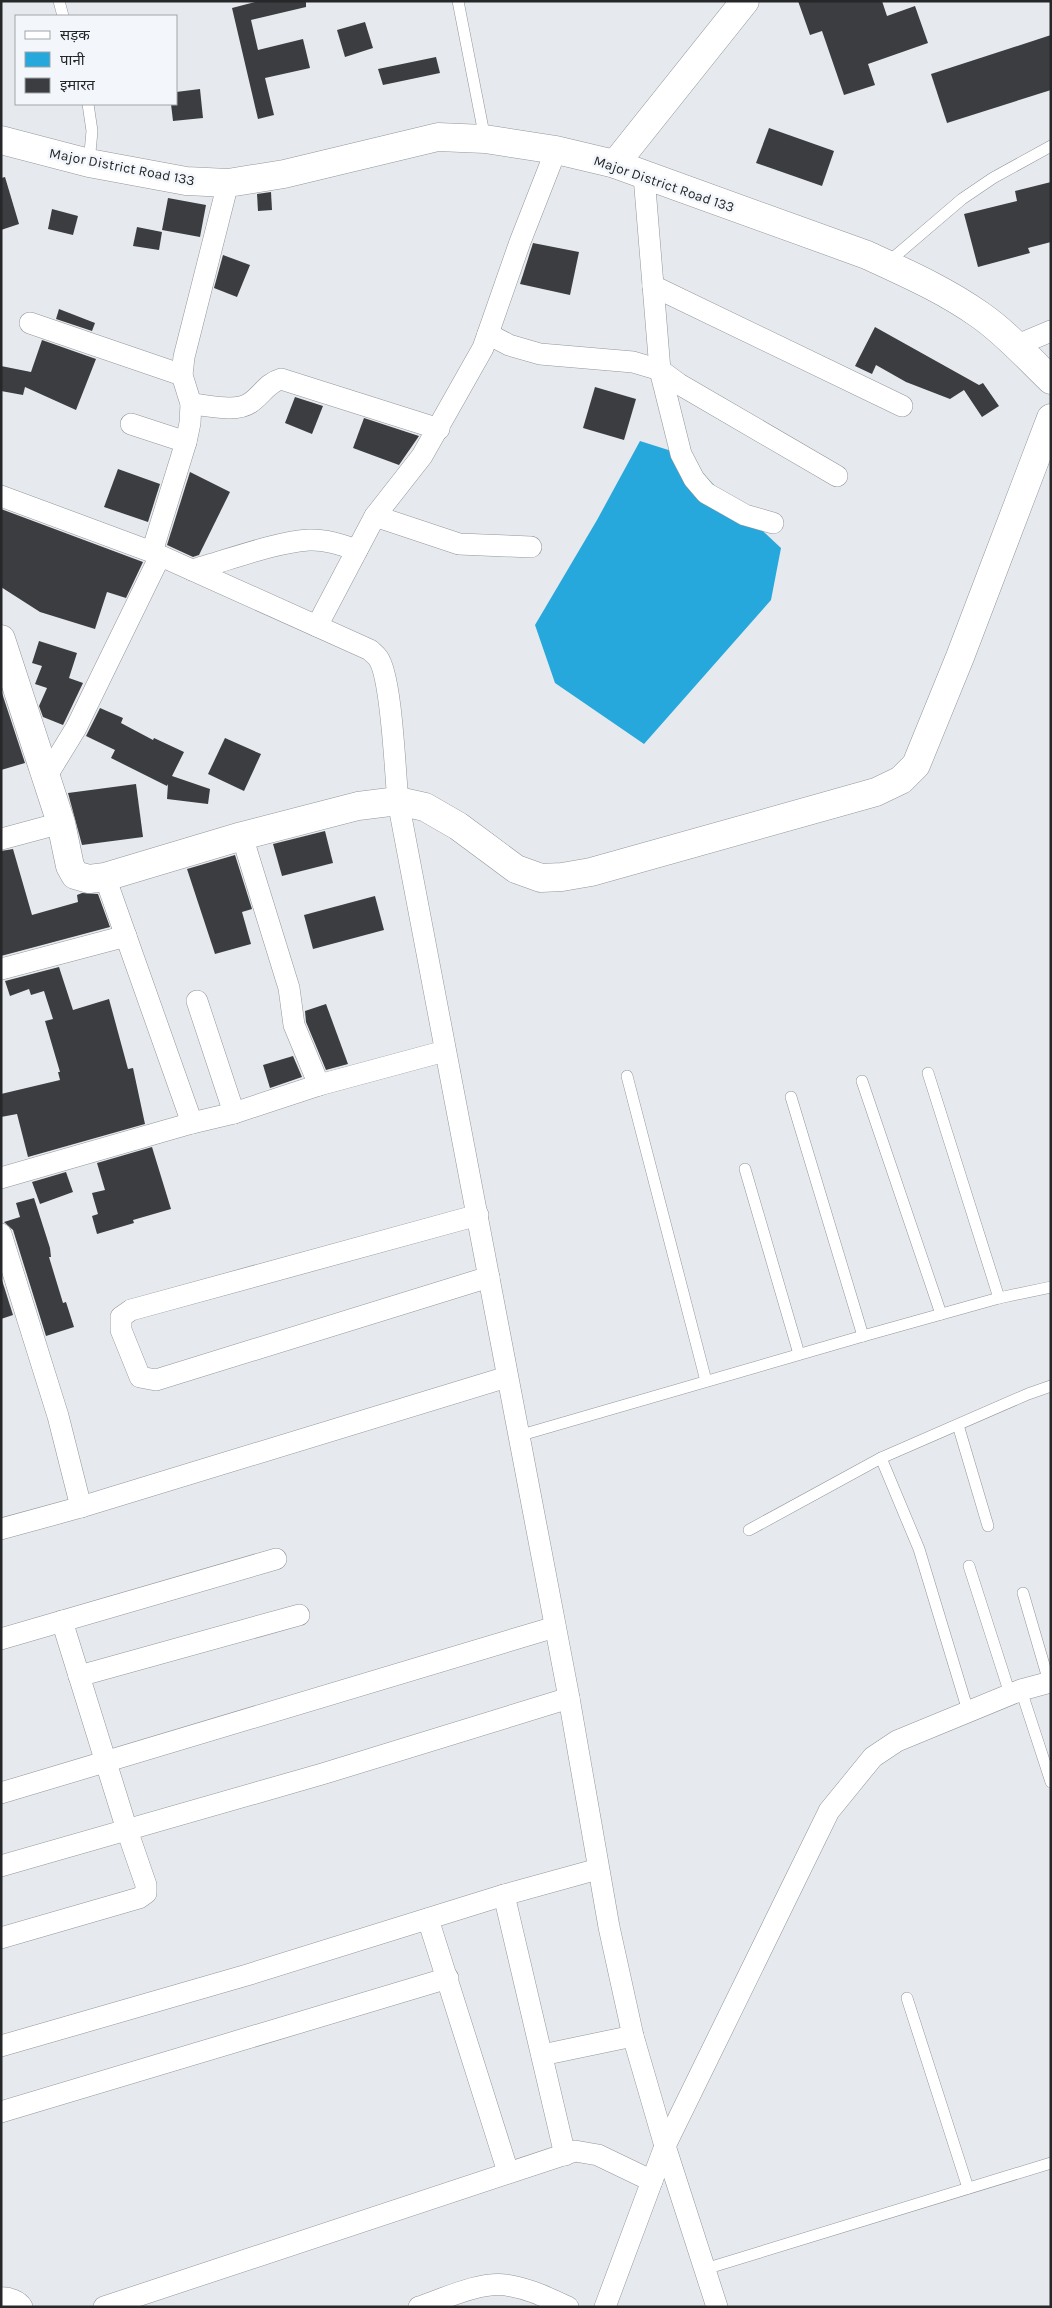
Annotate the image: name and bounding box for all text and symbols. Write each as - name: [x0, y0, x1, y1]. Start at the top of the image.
- legend: [15, 15, 178, 105]
- text: सड़क: [60, 26, 90, 44]
- text: पानी: [60, 51, 86, 69]
- text: इमारत: [60, 76, 95, 94]
- street label: Major District Road 133: [48, 145, 196, 189]
- street label: Major District Road 133: [591, 152, 737, 216]

